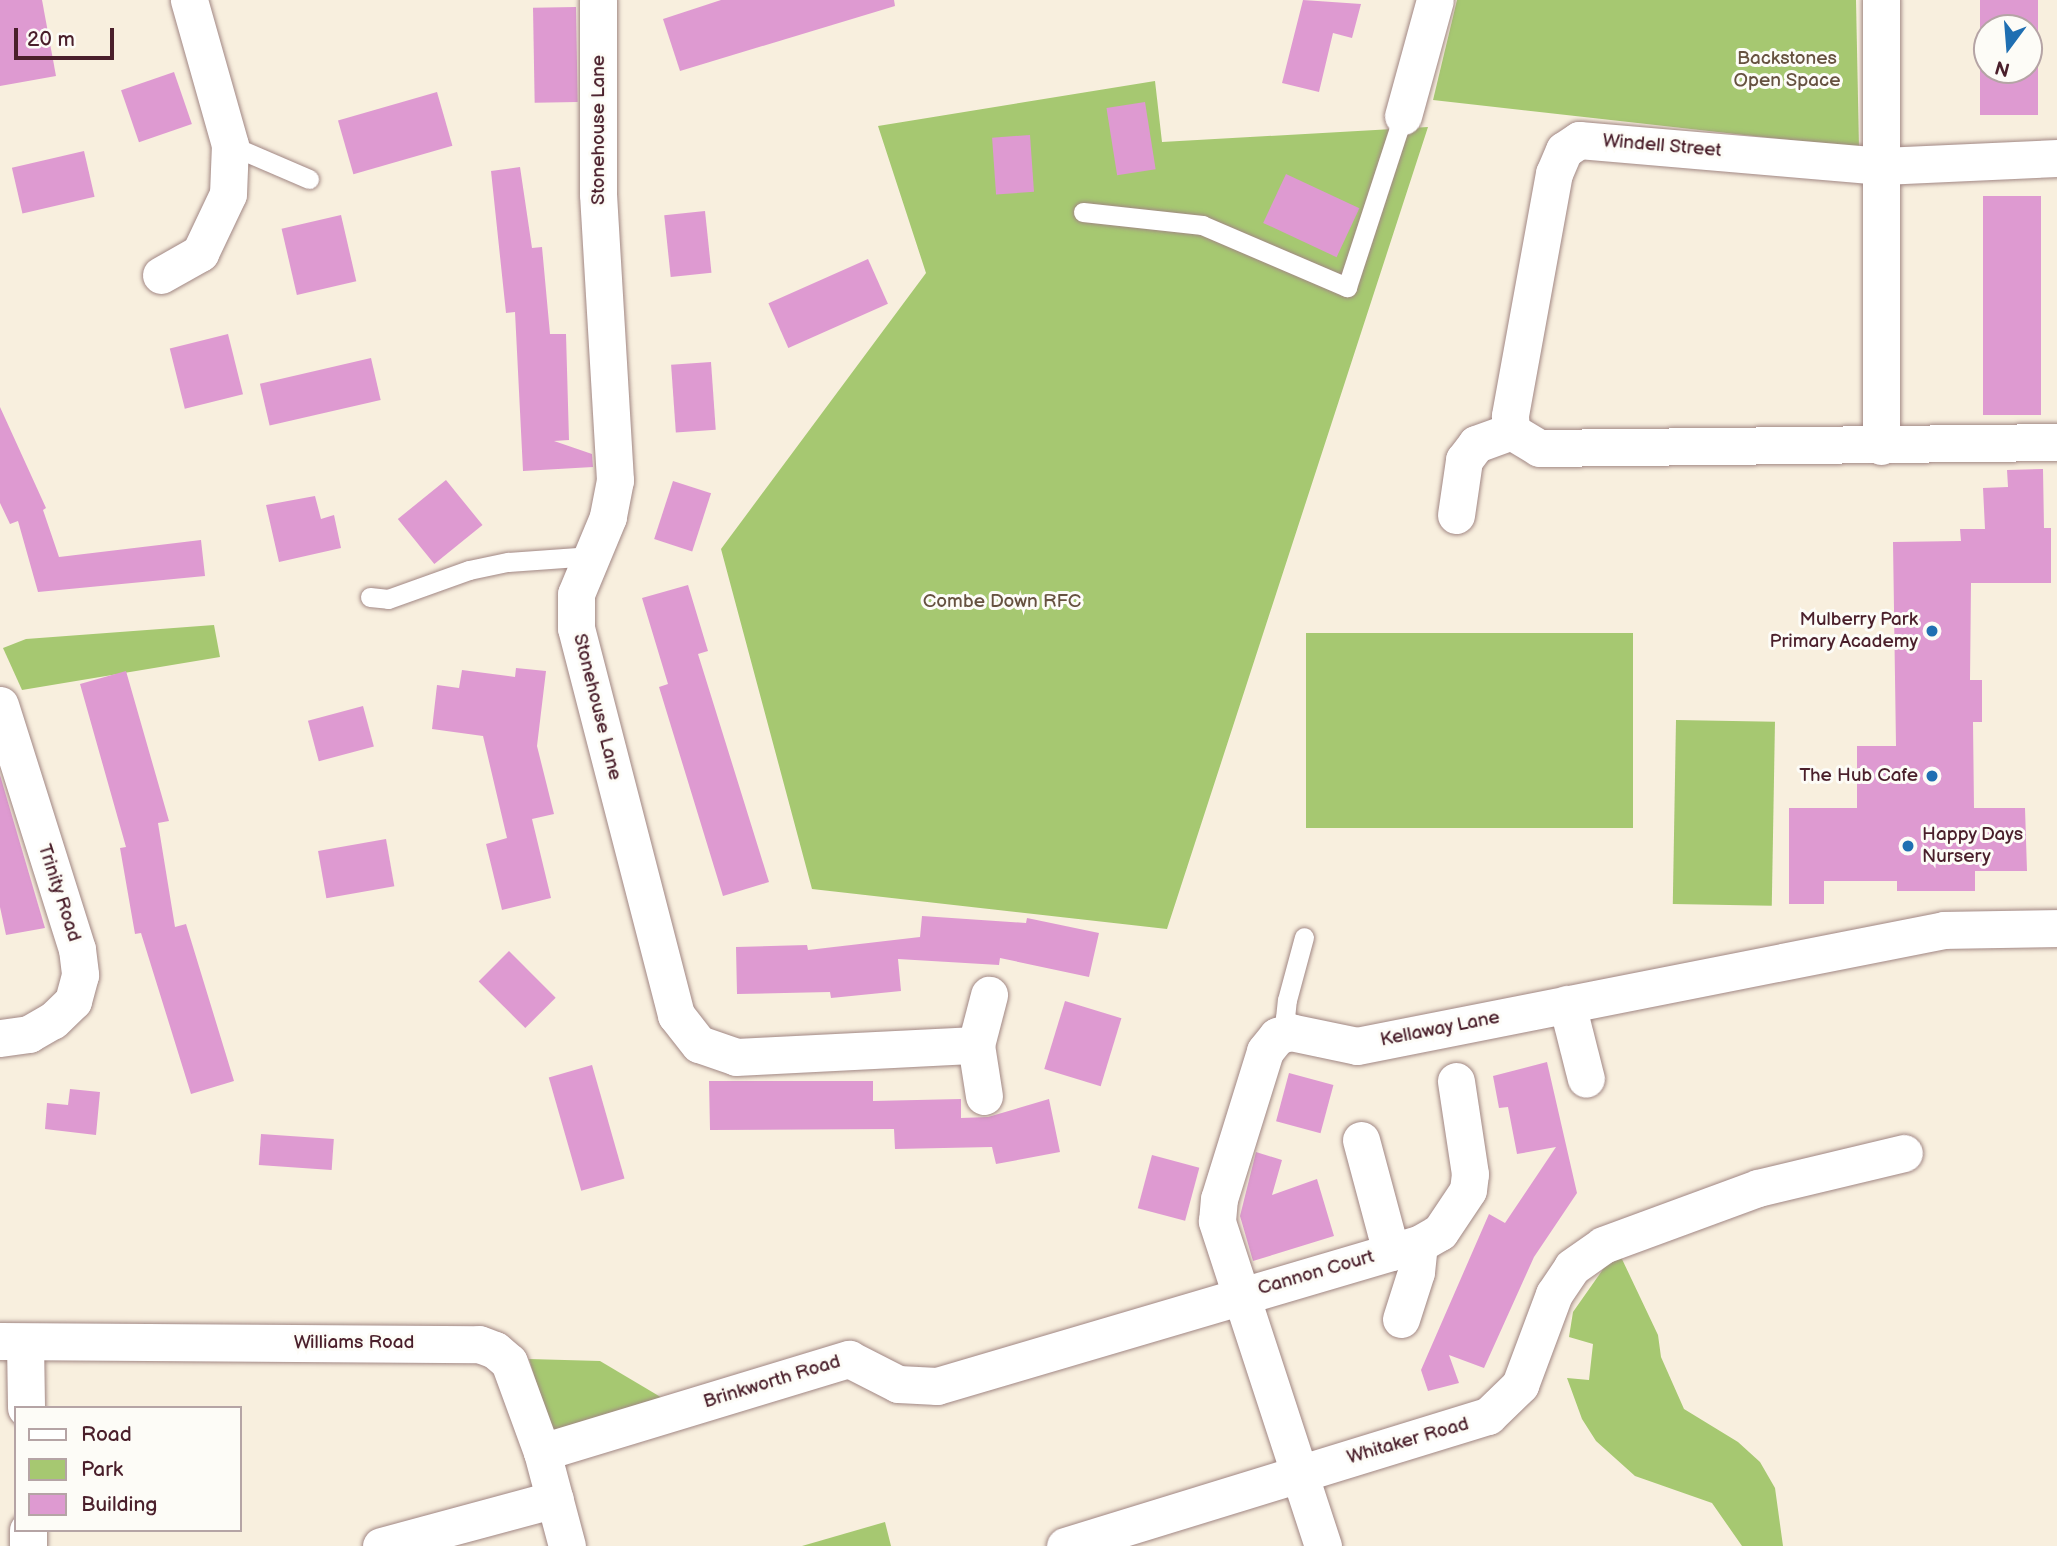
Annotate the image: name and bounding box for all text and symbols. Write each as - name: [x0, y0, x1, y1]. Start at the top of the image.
- scale bar: [18, 14, 117, 58]
- north arrow: [1973, 14, 2043, 84]
- text: 20 m: [27, 27, 75, 52]
- park label: Backstones Open Space: [1733, 48, 1841, 92]
- street label: Stonehouse Lane: [588, 55, 610, 205]
- text: N: [1993, 55, 2013, 81]
- street label: Windell Street: [1601, 129, 1723, 163]
- park label: Combe Down RFC: [923, 591, 1081, 613]
- place label: Mulberry Park Primary Academy: [1768, 609, 1918, 653]
- marker: Mulberry Park Primary Academy: [1924, 623, 1940, 639]
- street label: Stonehouse Lane: [568, 631, 626, 783]
- place label: The Hub Cafe: [1799, 765, 1918, 787]
- marker: The Hub Cafe: [1924, 768, 1940, 784]
- place label: Happy Days Nursery: [1922, 824, 2024, 868]
- marker: Happy Days Nursery: [1900, 838, 1916, 854]
- street label: Trinity Road: [32, 841, 86, 945]
- street label: Kellaway Lane: [1378, 1006, 1502, 1052]
- street label: Cannon Court: [1255, 1246, 1377, 1300]
- street label: Williams Road: [294, 1332, 414, 1354]
- street label: Brinkworth Road: [701, 1350, 843, 1414]
- legend: [14, 1406, 242, 1532]
- street label: Whitaker Road: [1344, 1413, 1472, 1469]
- text: Road: [81, 1422, 132, 1447]
- text: Park: [81, 1457, 123, 1482]
- text: Building: [81, 1492, 157, 1517]

